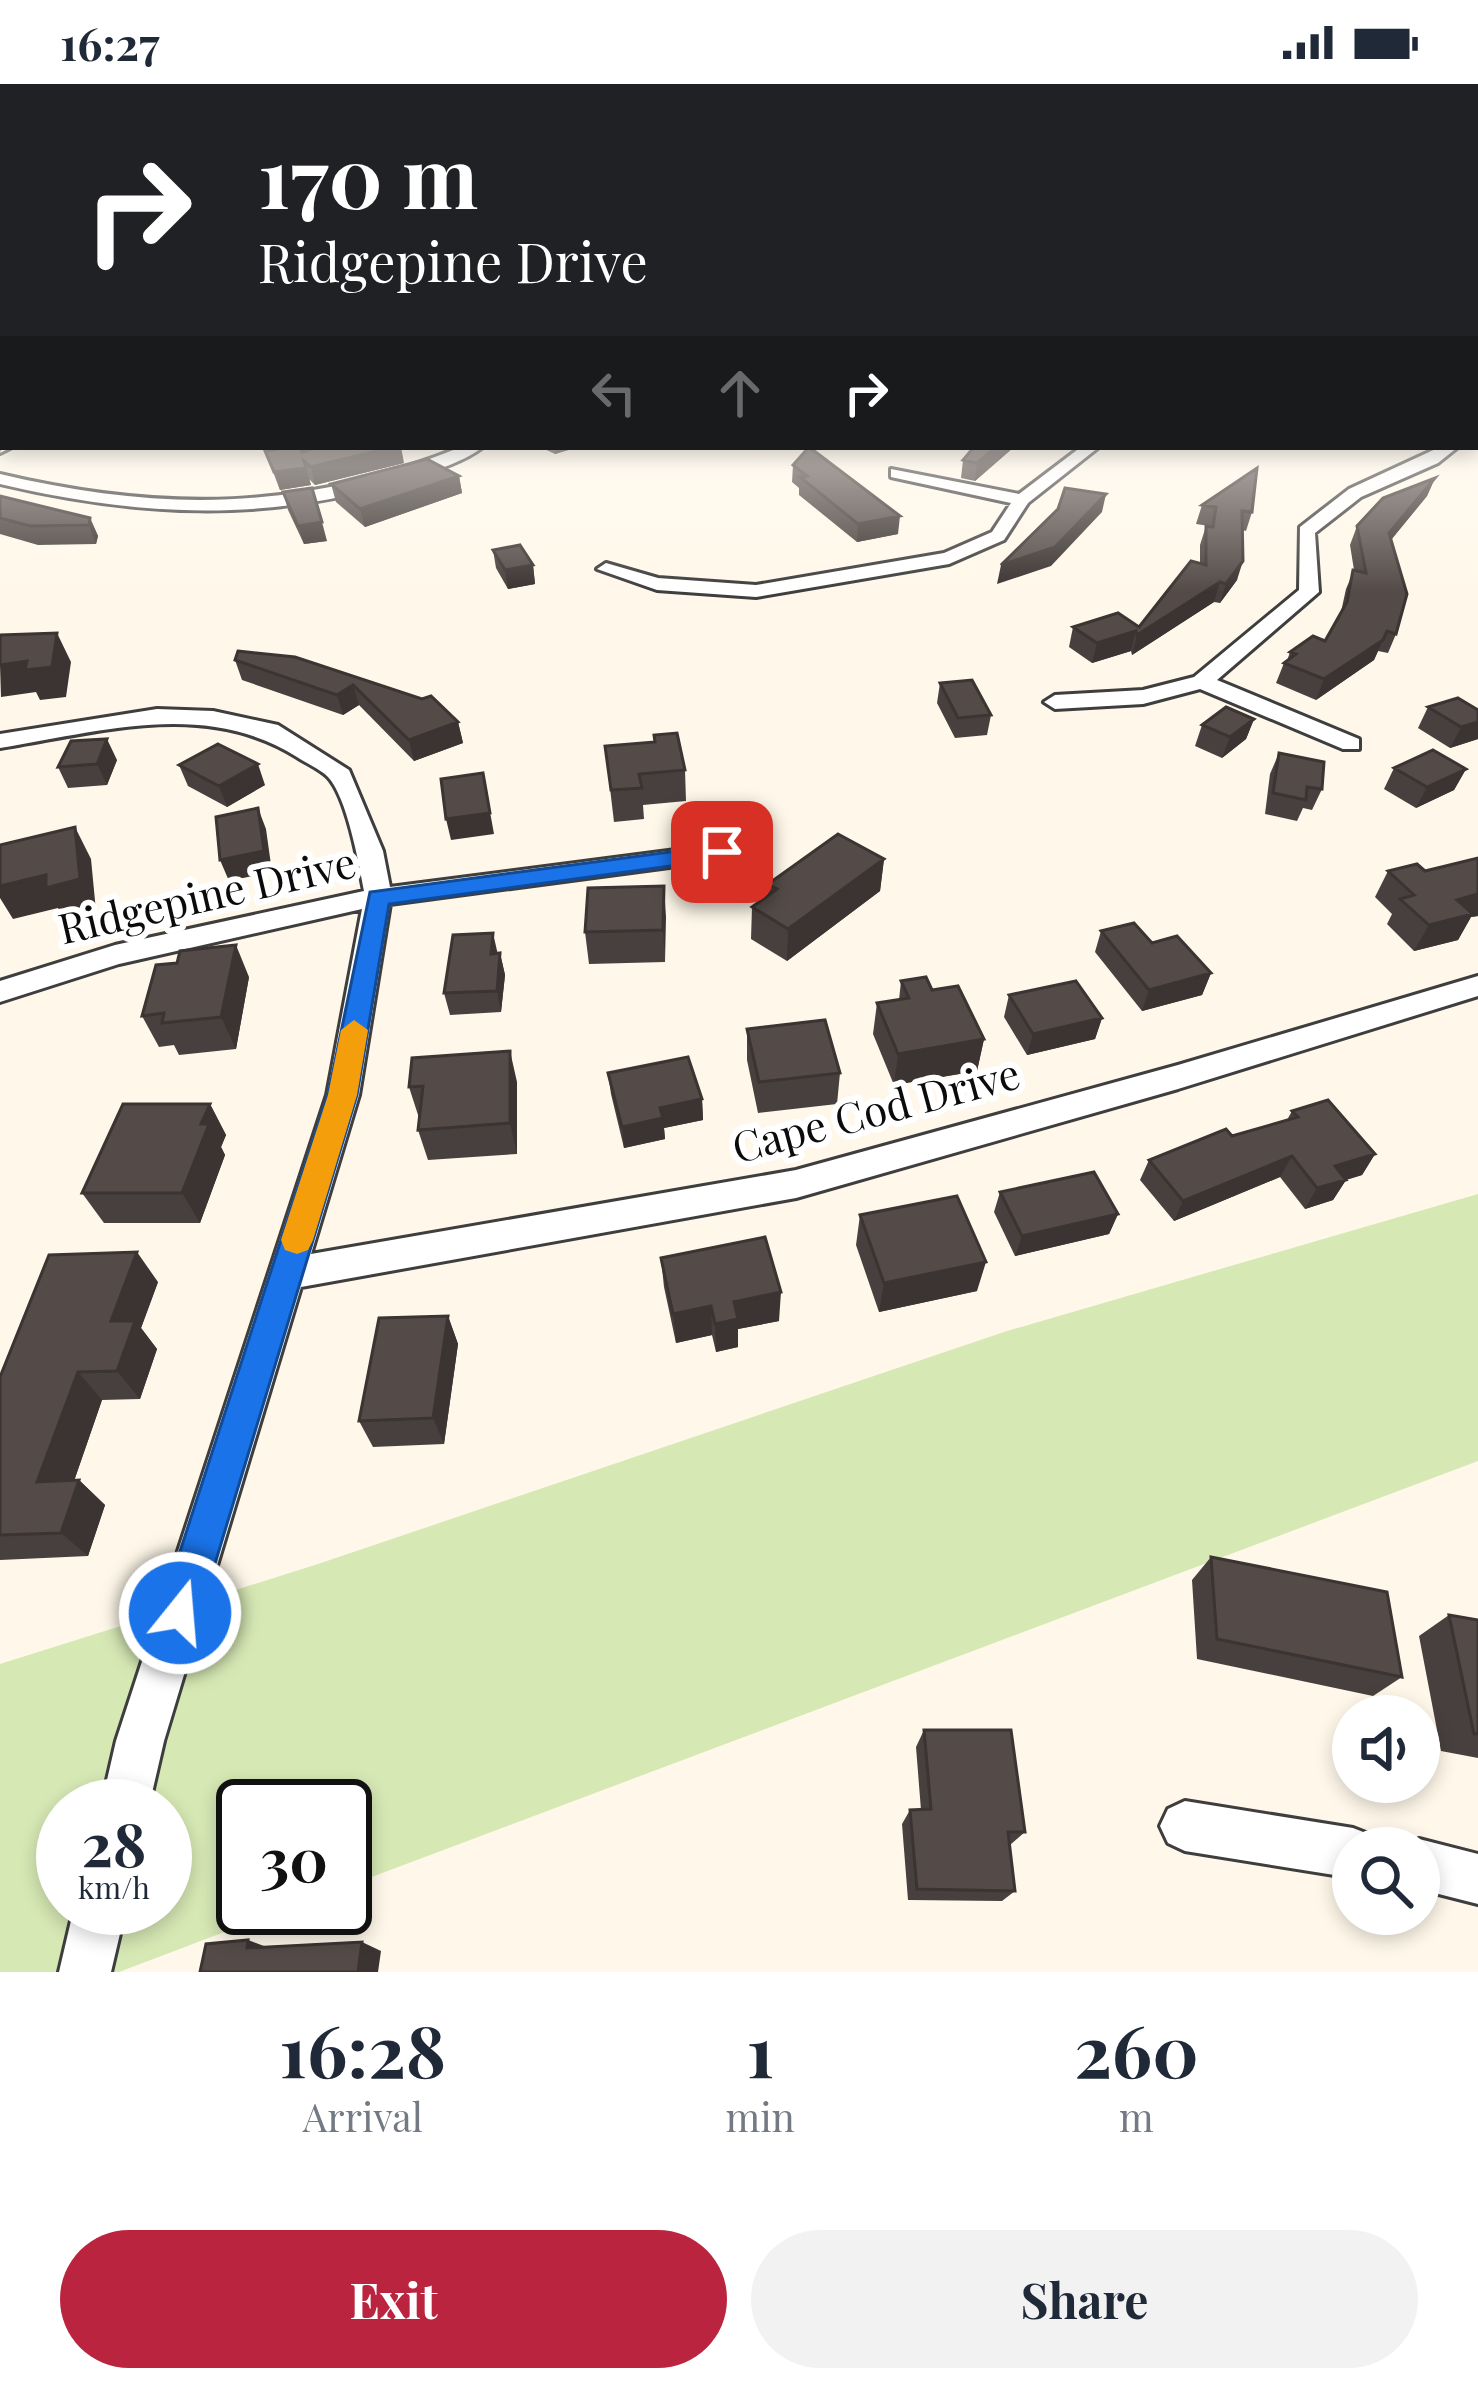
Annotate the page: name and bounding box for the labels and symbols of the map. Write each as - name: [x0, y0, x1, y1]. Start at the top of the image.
- pin: [671, 801, 773, 903]
- street label: Ridgepine Drive: [53, 833, 361, 955]
- street label: Cape Cod Drive: [726, 1044, 1025, 1174]
- position arrow: [117, 1550, 243, 1676]
- speed limit sign: 30: [216, 1779, 372, 1935]

